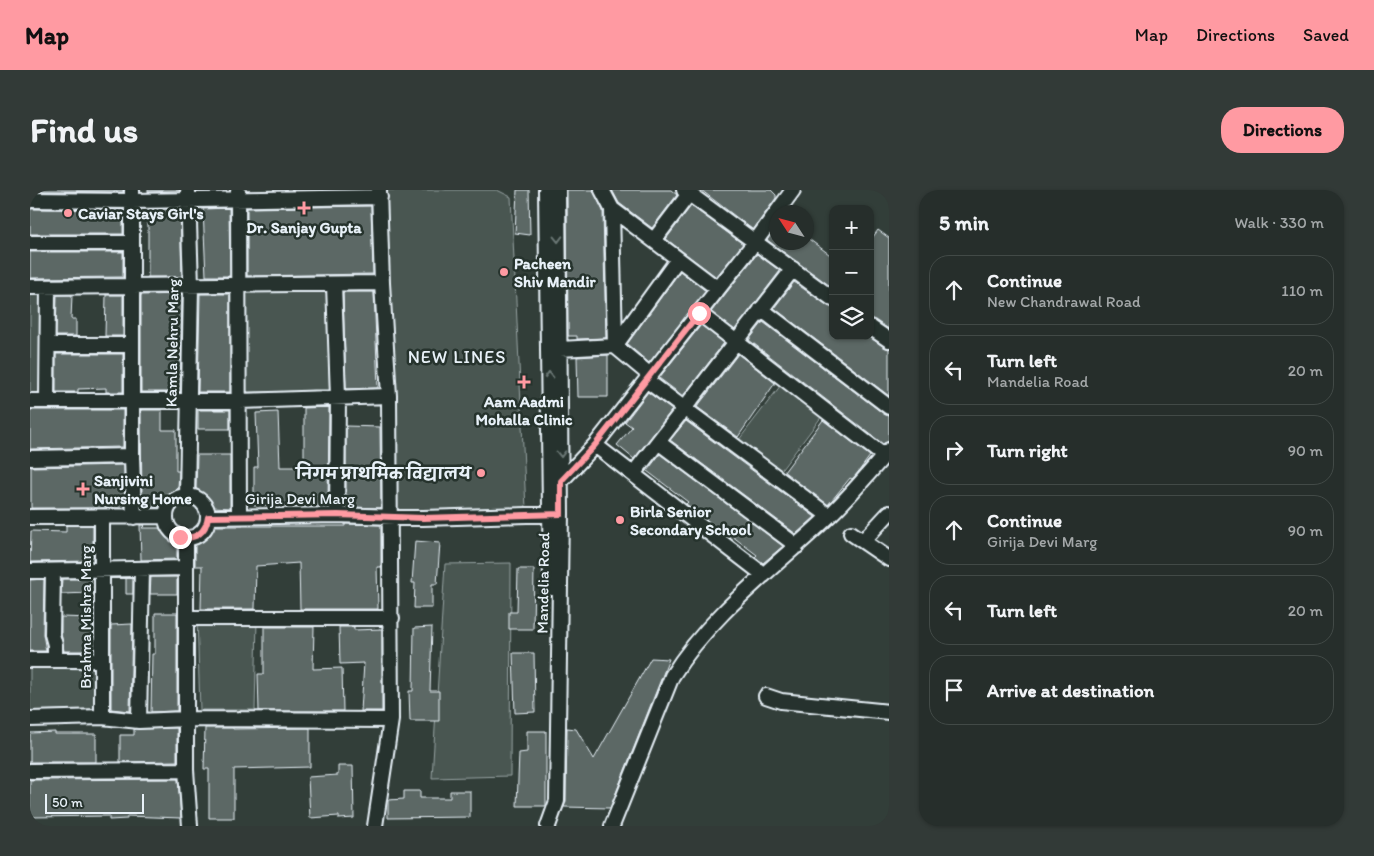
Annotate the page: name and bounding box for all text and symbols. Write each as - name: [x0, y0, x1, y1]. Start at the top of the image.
- text: Map: [25, 21, 69, 50]
- text: Map: [1135, 24, 1168, 46]
- text: Directions: [1196, 24, 1275, 46]
- text: Saved: [1303, 24, 1349, 46]
- button: Directions: [1221, 107, 1344, 153]
- text: Find us: [30, 109, 138, 151]
- marker: Dr. Sanjay Gupta: [297, 201, 311, 215]
- place label: Caviar Stays Girl's: [78, 204, 204, 224]
- north arrow: [769, 205, 814, 250]
- map controls: [829, 205, 874, 340]
- button: +: [829, 205, 874, 250]
- marker: Caviar Stays Girl's: [62, 207, 74, 219]
- text: 5 min: [939, 210, 989, 235]
- text: Walk · 330 m: [1234, 213, 1324, 232]
- place label: Dr. Sanjay Gupta: [246, 218, 362, 238]
- one-way arrow: [553, 235, 563, 243]
- button: −: [829, 250, 874, 295]
- place label: Pacheen Shiv Mandir: [514, 254, 596, 291]
- marker: Pacheen Shiv Mandir: [498, 266, 510, 278]
- text: Continue: [987, 269, 1062, 292]
- icon: ahead: [940, 276, 968, 304]
- street label: Kamla Nehru Marg: [161, 278, 183, 407]
- text: 110 m: [1281, 281, 1323, 300]
- text: New Chandrawal Road: [987, 292, 1141, 311]
- button: layers: [829, 295, 874, 340]
- route start: [688, 302, 711, 325]
- district label: NEW LINES: [408, 346, 506, 368]
- text: Turn left: [987, 349, 1057, 372]
- icon: left: [940, 356, 968, 384]
- text: 20 m: [1288, 361, 1323, 380]
- one-way arrow: [544, 371, 554, 378]
- text: Mandelia Road: [987, 372, 1089, 391]
- marker: Aam Aadmi Mohalla Clinic: [517, 375, 531, 389]
- place label: Aam Aadmi Mohalla Clinic: [475, 392, 573, 429]
- icon: right: [940, 436, 968, 464]
- text: Turn right: [987, 439, 1068, 462]
- text: 90 m: [1288, 441, 1323, 460]
- one-way arrow: [556, 450, 566, 458]
- place label: निगम प्राथमिक विद्यालय: [294, 461, 472, 483]
- marker: निगम प्राथमिक विद्यालय: [475, 467, 487, 479]
- place label: Sanjivini Nursing Home: [94, 471, 192, 509]
- marker: Sanjivini Nursing Home: [76, 482, 90, 496]
- street label: Girija Devi Marg: [245, 489, 356, 508]
- place label: Birla Senior Secondary School: [630, 502, 752, 540]
- text: Continue: [987, 509, 1062, 532]
- marker: Birla Senior Secondary School: [614, 514, 626, 526]
- icon: ahead: [940, 516, 968, 544]
- text: 90 m: [1288, 521, 1323, 540]
- route end: [169, 526, 192, 549]
- street label: Mandelia Road: [533, 532, 553, 634]
- text: Girija Devi Marg: [987, 532, 1097, 551]
- street label: Brahma Mishra Marg: [76, 544, 95, 689]
- icon: left: [940, 596, 968, 624]
- text: Turn left: [987, 599, 1057, 622]
- text: 20 m: [1288, 601, 1323, 620]
- icon: arrive: [940, 676, 968, 704]
- text: Arrive at destination: [987, 679, 1154, 702]
- scale bar: [45, 791, 144, 814]
- text: 50 m: [52, 794, 83, 811]

